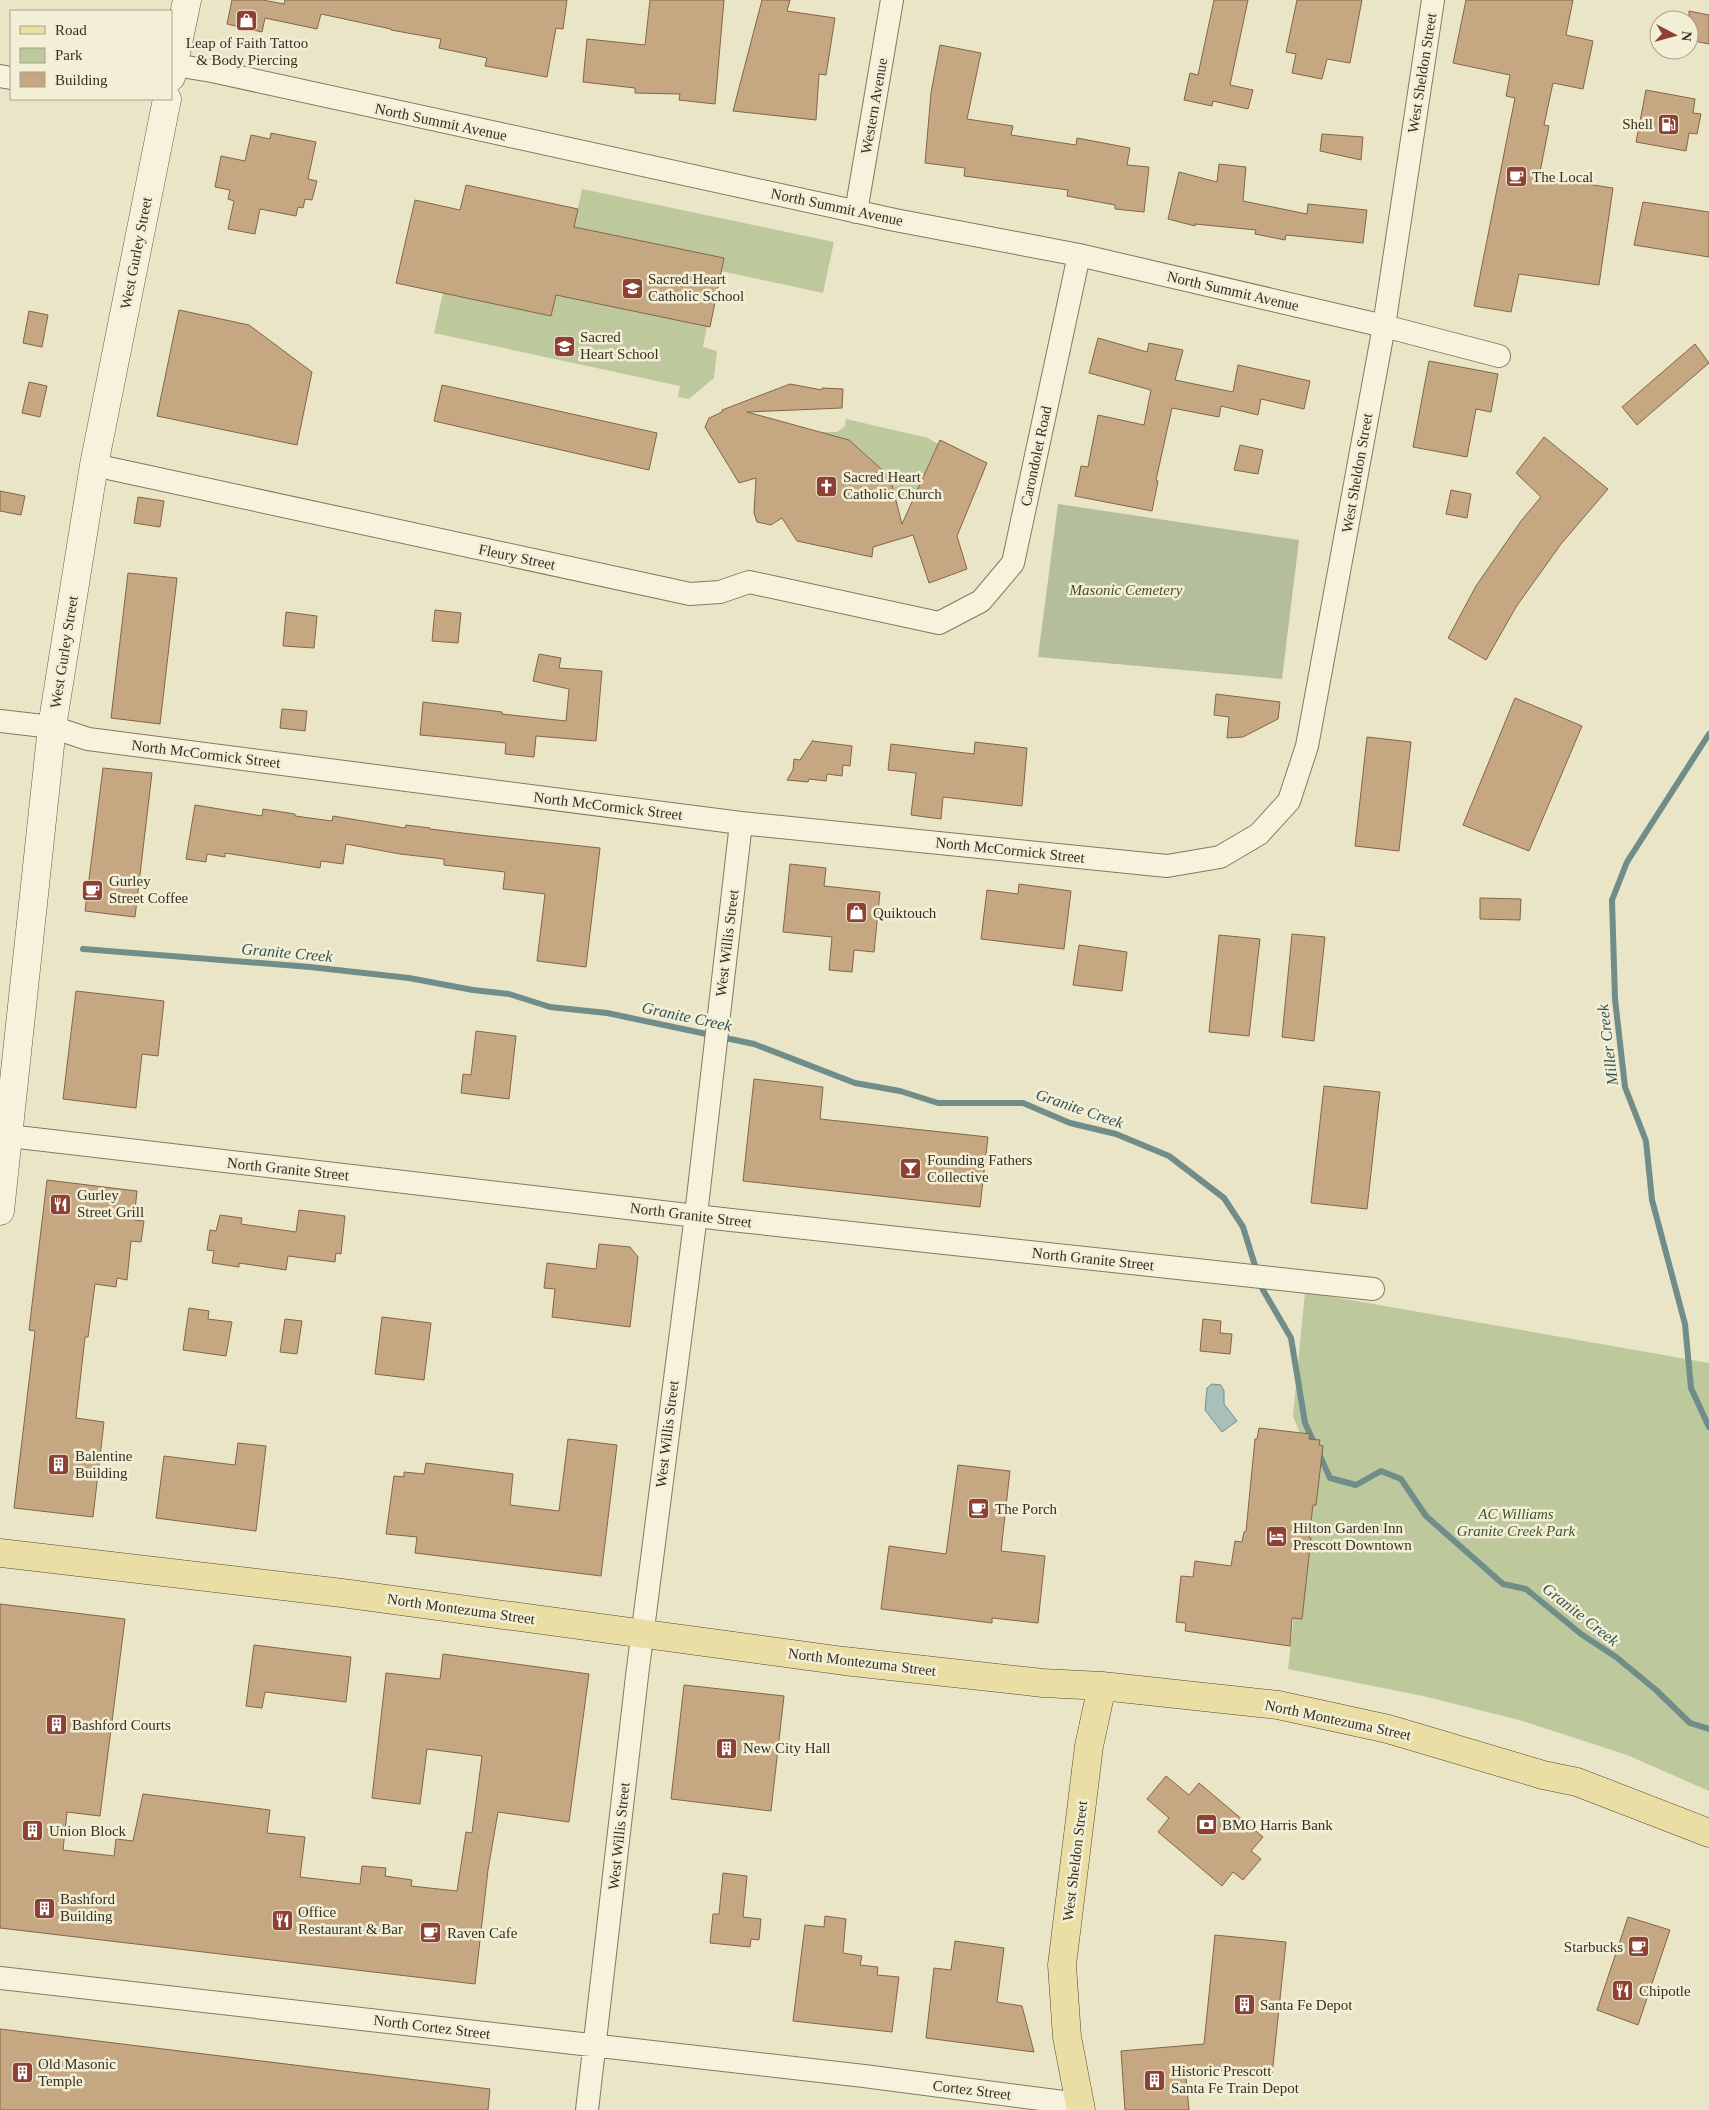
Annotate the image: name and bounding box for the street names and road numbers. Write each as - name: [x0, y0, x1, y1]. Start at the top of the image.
- street label: West Sheldon Street: [1405, 11, 1440, 134]
- street label: Western Avenue: [858, 56, 890, 155]
- street label: North Summit Avenue: [373, 100, 509, 144]
- street label: North Summit Avenue: [769, 185, 905, 229]
- street label: West Gurley Street: [117, 195, 155, 310]
- street label: North Summit Avenue: [1166, 268, 1301, 314]
- street label: Carondolet Road: [1018, 404, 1055, 508]
- street label: West Sheldon Street: [1339, 411, 1376, 534]
- street label: Fleury Street: [477, 541, 558, 573]
- street label: West Gurley Street: [47, 594, 81, 709]
- street label: North McCormick Street: [131, 737, 282, 771]
- street label: North McCormick Street: [533, 789, 684, 823]
- street label: North McCormick Street: [935, 834, 1086, 866]
- street label: West Willis Street: [712, 888, 742, 998]
- street label: North Granite Street: [226, 1155, 351, 1183]
- street label: North Granite Street: [629, 1200, 754, 1231]
- street label: North Granite Street: [1031, 1245, 1156, 1273]
- street label: West Willis Street: [652, 1379, 682, 1489]
- street label: North Montezuma Street: [386, 1591, 537, 1627]
- street label: North Montezuma Street: [787, 1645, 938, 1679]
- street label: North Montezuma Street: [1263, 1697, 1413, 1743]
- street label: West Willis Street: [605, 1781, 633, 1890]
- street label: West Sheldon Street: [1060, 1799, 1090, 1922]
- street label: North Cortez Street: [373, 2012, 492, 2042]
- street label: Cortez Street: [932, 2077, 1013, 2103]

